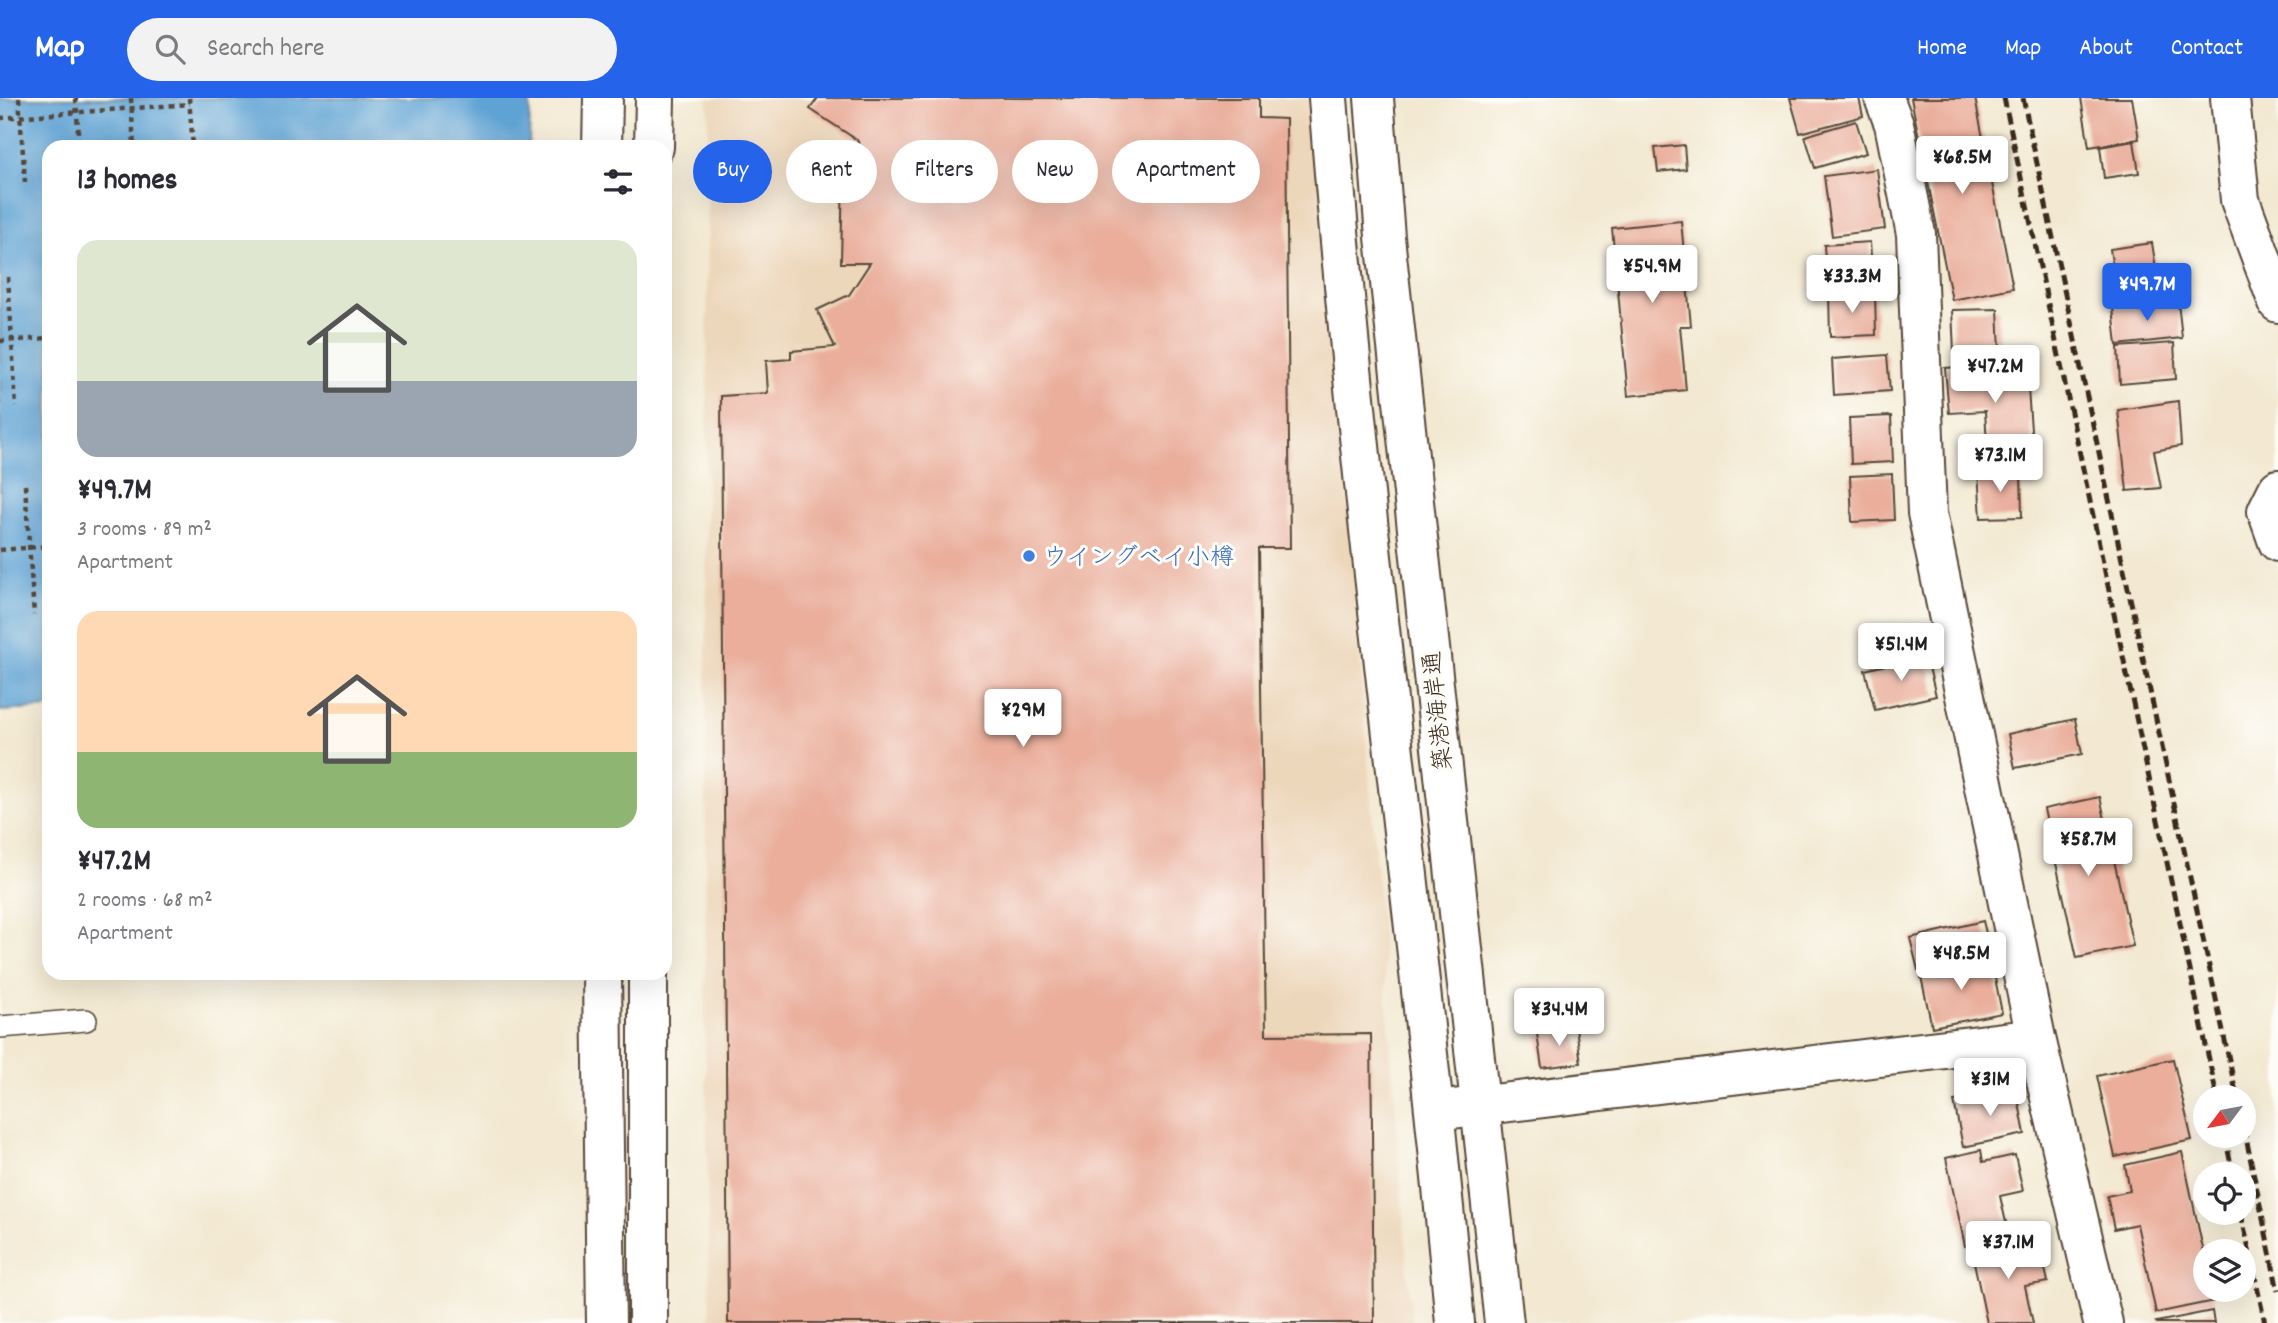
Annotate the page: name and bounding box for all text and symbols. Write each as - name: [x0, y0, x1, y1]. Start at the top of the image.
- search box: [127, 18, 617, 81]
- text: Map: [35, 26, 85, 73]
- icon: search: [151, 30, 189, 68]
- text: Search here: [207, 31, 325, 68]
- text: Home: [1917, 32, 1967, 66]
- text: Map: [2005, 32, 2041, 66]
- text: About: [2079, 32, 2133, 66]
- text: Contact: [2171, 32, 2243, 66]
- pin: ¥68.5M: [1905, 136, 2019, 196]
- chip: Buy: [693, 140, 772, 203]
- chip: Rent: [786, 140, 877, 203]
- chip: Filters: [891, 140, 998, 203]
- chip: New: [1012, 140, 1098, 203]
- chip: Apartment: [1112, 140, 1260, 203]
- text: ¥68.5M: [1932, 142, 1992, 175]
- text: 13 homes: [77, 161, 177, 204]
- icon: filters: [599, 163, 637, 201]
- pin: ¥54.9M: [1595, 246, 1709, 305]
- text: ¥54.9M: [1622, 251, 1682, 284]
- pin: ¥33.3M: [1795, 256, 1909, 315]
- text: ¥33.3M: [1822, 261, 1882, 294]
- pin: ¥49.7M: [2090, 264, 2204, 323]
- text: ¥49.7M: [2118, 269, 2176, 302]
- icon: home: [294, 285, 420, 411]
- pin: ¥47.2M: [1938, 345, 2052, 405]
- text: ¥47.2M: [1967, 351, 2023, 384]
- pin: ¥73.1M: [1943, 434, 2057, 494]
- text: ¥73.1M: [1974, 440, 2026, 473]
- text: ¥49.7M: [77, 471, 152, 514]
- text: 3 rooms · 89 m²: [77, 514, 212, 547]
- place label: ウイングベイ小樽: [1043, 542, 1234, 576]
- text: Apartment: [77, 547, 173, 580]
- marker: ウイングベイ小樽: [1021, 548, 1037, 564]
- pin: ¥51.4M: [1844, 624, 1958, 683]
- text: ¥51.4M: [1874, 629, 1928, 662]
- street label: 築港海岸通: [1417, 649, 1463, 772]
- icon: home: [294, 656, 420, 782]
- pin: ¥29M: [982, 690, 1064, 749]
- text: ¥29M: [1000, 695, 1046, 728]
- pin: ¥58.7M: [2031, 818, 2145, 878]
- text: ¥58.7M: [2059, 824, 2117, 857]
- text: ¥47.2M: [77, 842, 151, 885]
- text: 2 rooms · 68 m²: [77, 885, 213, 918]
- text: Apartment: [77, 918, 173, 951]
- pin: ¥48.5M: [1904, 932, 2018, 992]
- text: ¥48.5M: [1932, 938, 1990, 971]
- pin: ¥34.4M: [1502, 988, 1616, 1048]
- text: ¥34.4M: [1530, 994, 1588, 1027]
- pin: ¥31M: [1949, 1058, 2031, 1118]
- text: ¥31M: [1970, 1064, 2010, 1097]
- north arrow: [2193, 1085, 2256, 1148]
- map controls: [2193, 1085, 2256, 1302]
- button: locate: [2193, 1162, 2256, 1225]
- pin: ¥37.1M: [1951, 1222, 2065, 1281]
- text: ¥37.1M: [1982, 1227, 2034, 1260]
- button: layers: [2193, 1239, 2256, 1302]

